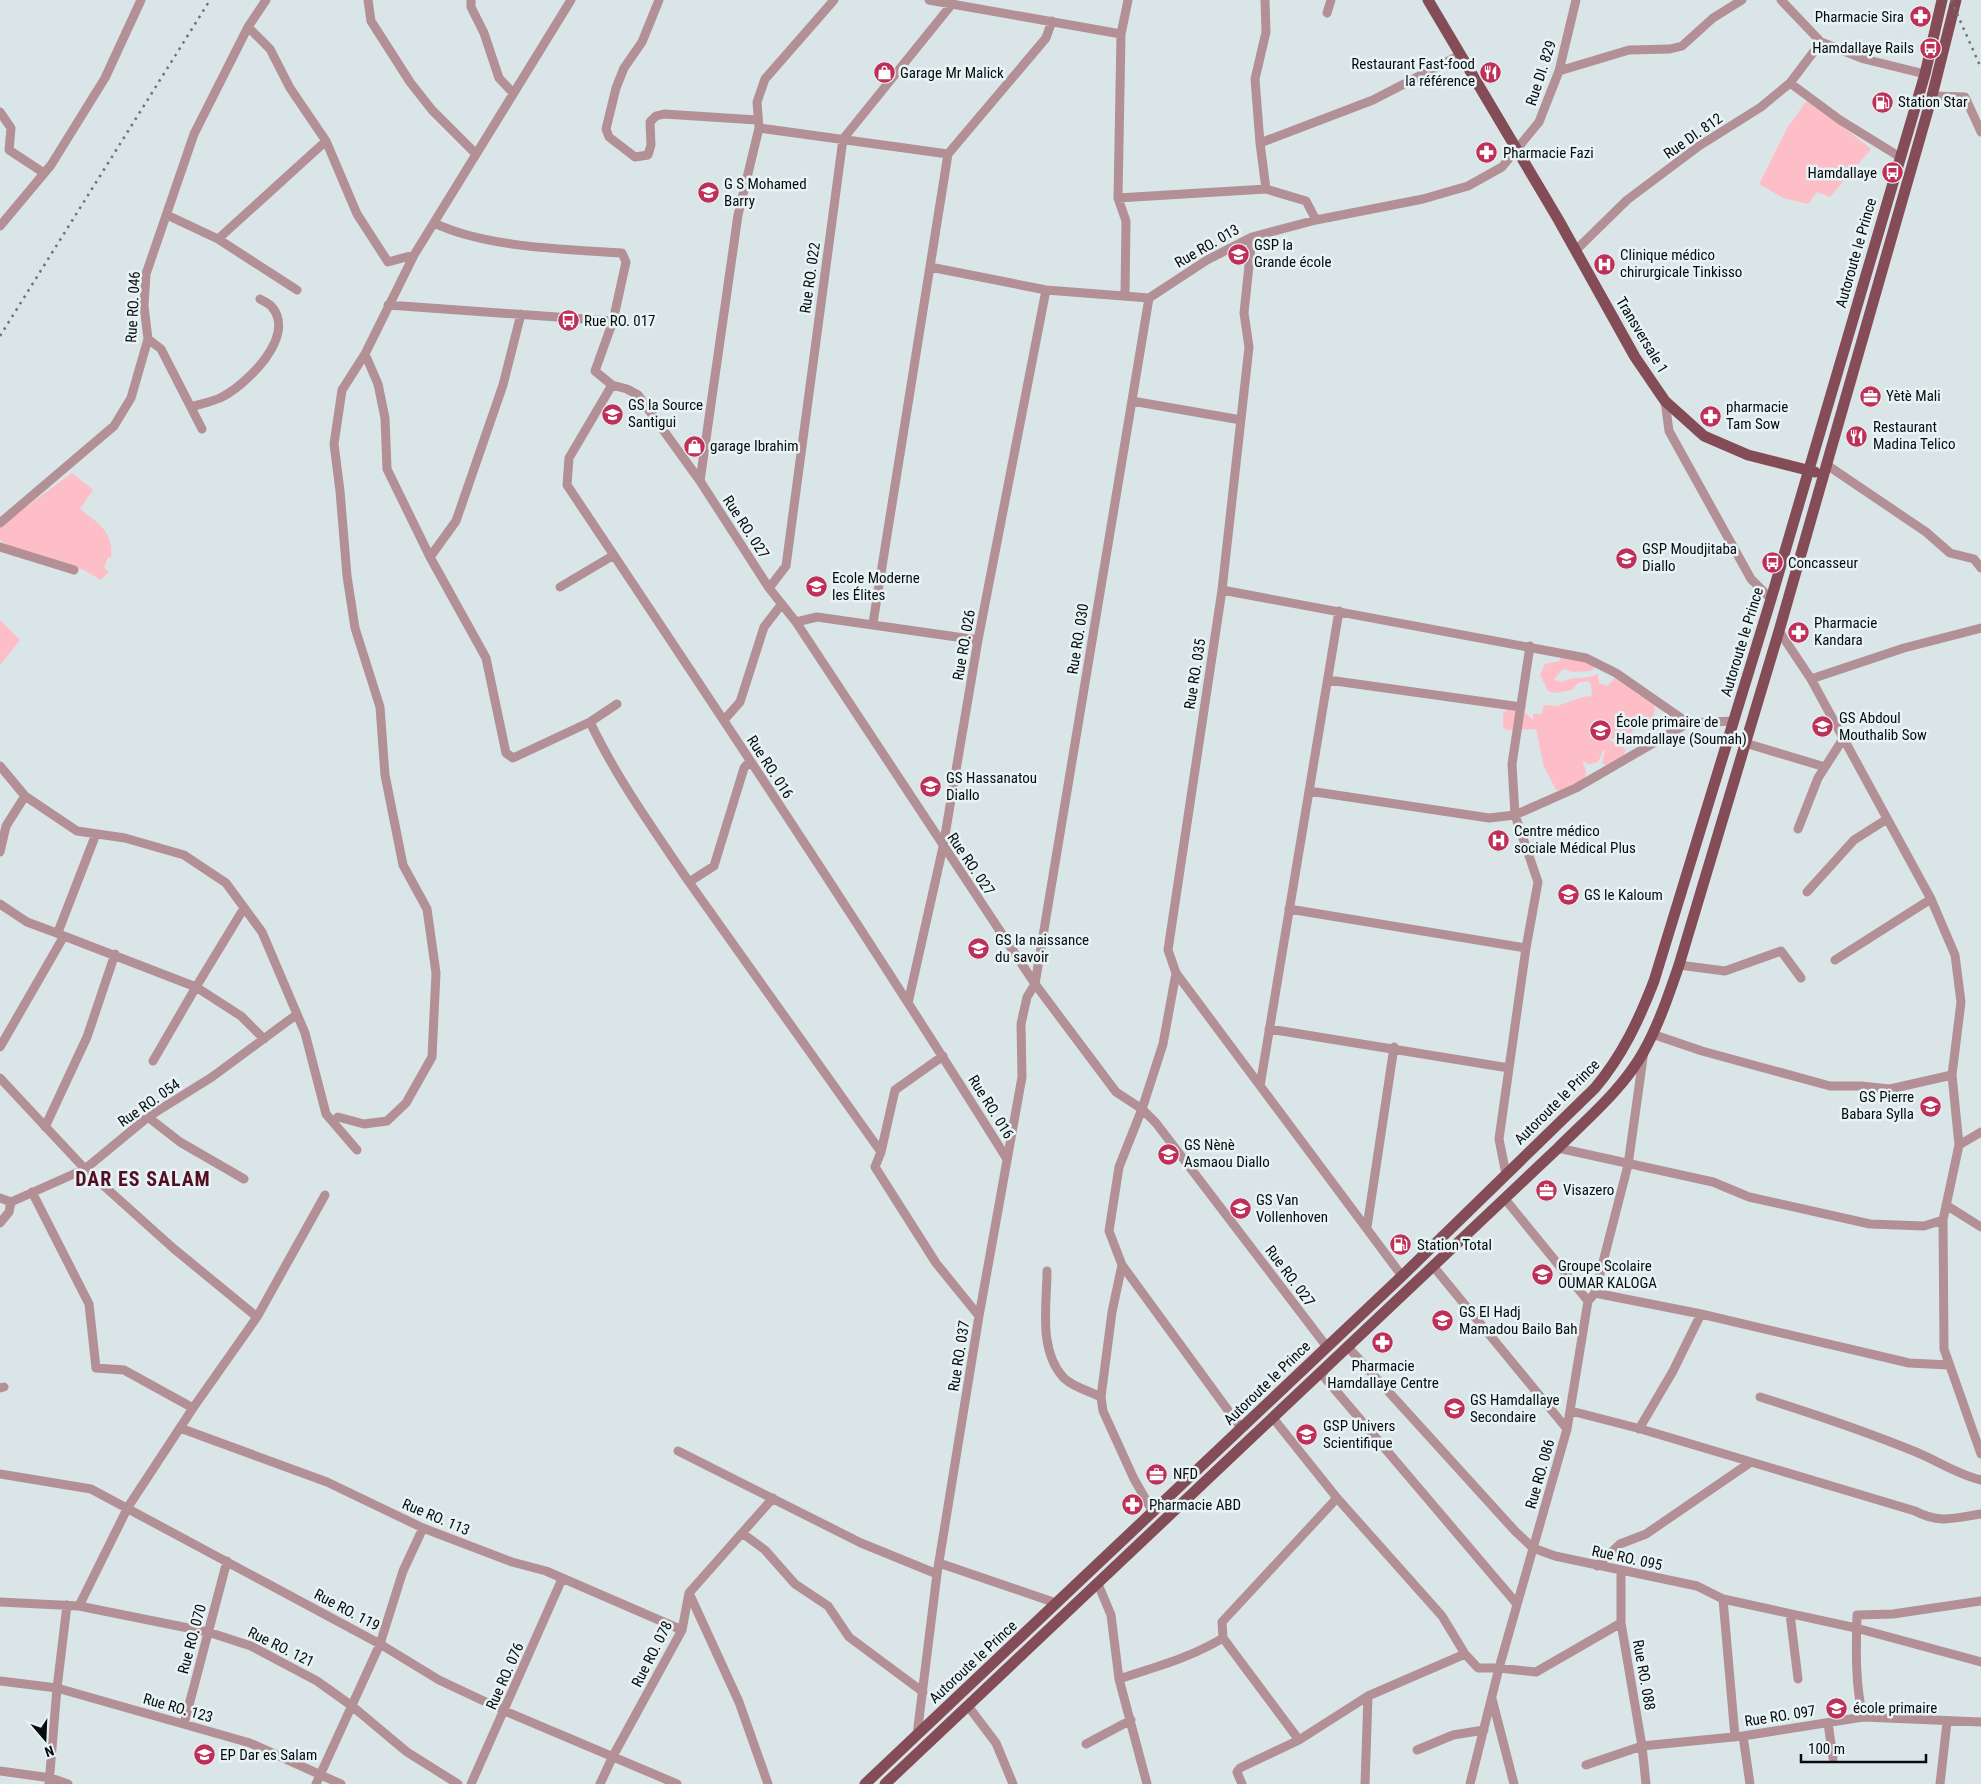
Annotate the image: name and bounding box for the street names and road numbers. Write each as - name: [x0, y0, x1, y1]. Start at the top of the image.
- street label: Rue DI. 829: [1522, 38, 1560, 108]
- street label: Rue DI. 812: [1660, 109, 1726, 163]
- street label: Autoroute le Prince: [1832, 196, 1880, 310]
- street label: Rue RO. 013: [1172, 220, 1242, 272]
- street label: Rue RO. 022: [796, 241, 824, 315]
- street label: Rue RO. 046: [122, 271, 144, 343]
- street label: Transversale 1: [1612, 293, 1672, 377]
- street label: Rue RO. 027: [719, 492, 773, 562]
- street label: Autoroute le Prince: [1717, 585, 1767, 699]
- street label: Rue RO. 030: [1064, 602, 1092, 676]
- street label: Rue RO. 026: [949, 608, 979, 682]
- street label: Rue RO. 035: [1181, 637, 1209, 711]
- street label: Rue RO. 016: [743, 732, 797, 802]
- street label: Rue RO. 027: [944, 829, 998, 899]
- street label: Autoroute le Prince: [1511, 1056, 1603, 1148]
- street label: Rue RO. 016: [964, 1072, 1018, 1142]
- street label: Rue RO. 054: [115, 1075, 183, 1131]
- street label: Rue RO. 027: [1261, 1242, 1319, 1310]
- street label: Rue RO. 037: [945, 1319, 973, 1393]
- street label: Autoroute le Prince: [1220, 1337, 1314, 1429]
- street label: Rue RO. 086: [1521, 1437, 1559, 1511]
- street label: Rue RO. 113: [400, 1495, 472, 1539]
- street label: Rue RO. 095: [1590, 1542, 1664, 1574]
- street label: Rue RO. 119: [311, 1585, 383, 1635]
- street label: Rue RO. 070: [174, 1602, 210, 1676]
- street label: Autoroute le Prince: [925, 1617, 1021, 1707]
- street label: Rue RO. 078: [628, 1618, 676, 1690]
- street label: Rue RO. 121: [245, 1623, 317, 1671]
- street label: Rue RO. 088: [1629, 1638, 1659, 1712]
- street label: Rue RO. 076: [482, 1640, 528, 1712]
- street label: Rue RO. 123: [141, 1689, 215, 1727]
- street label: Rue RO. 097: [1743, 1702, 1817, 1730]

